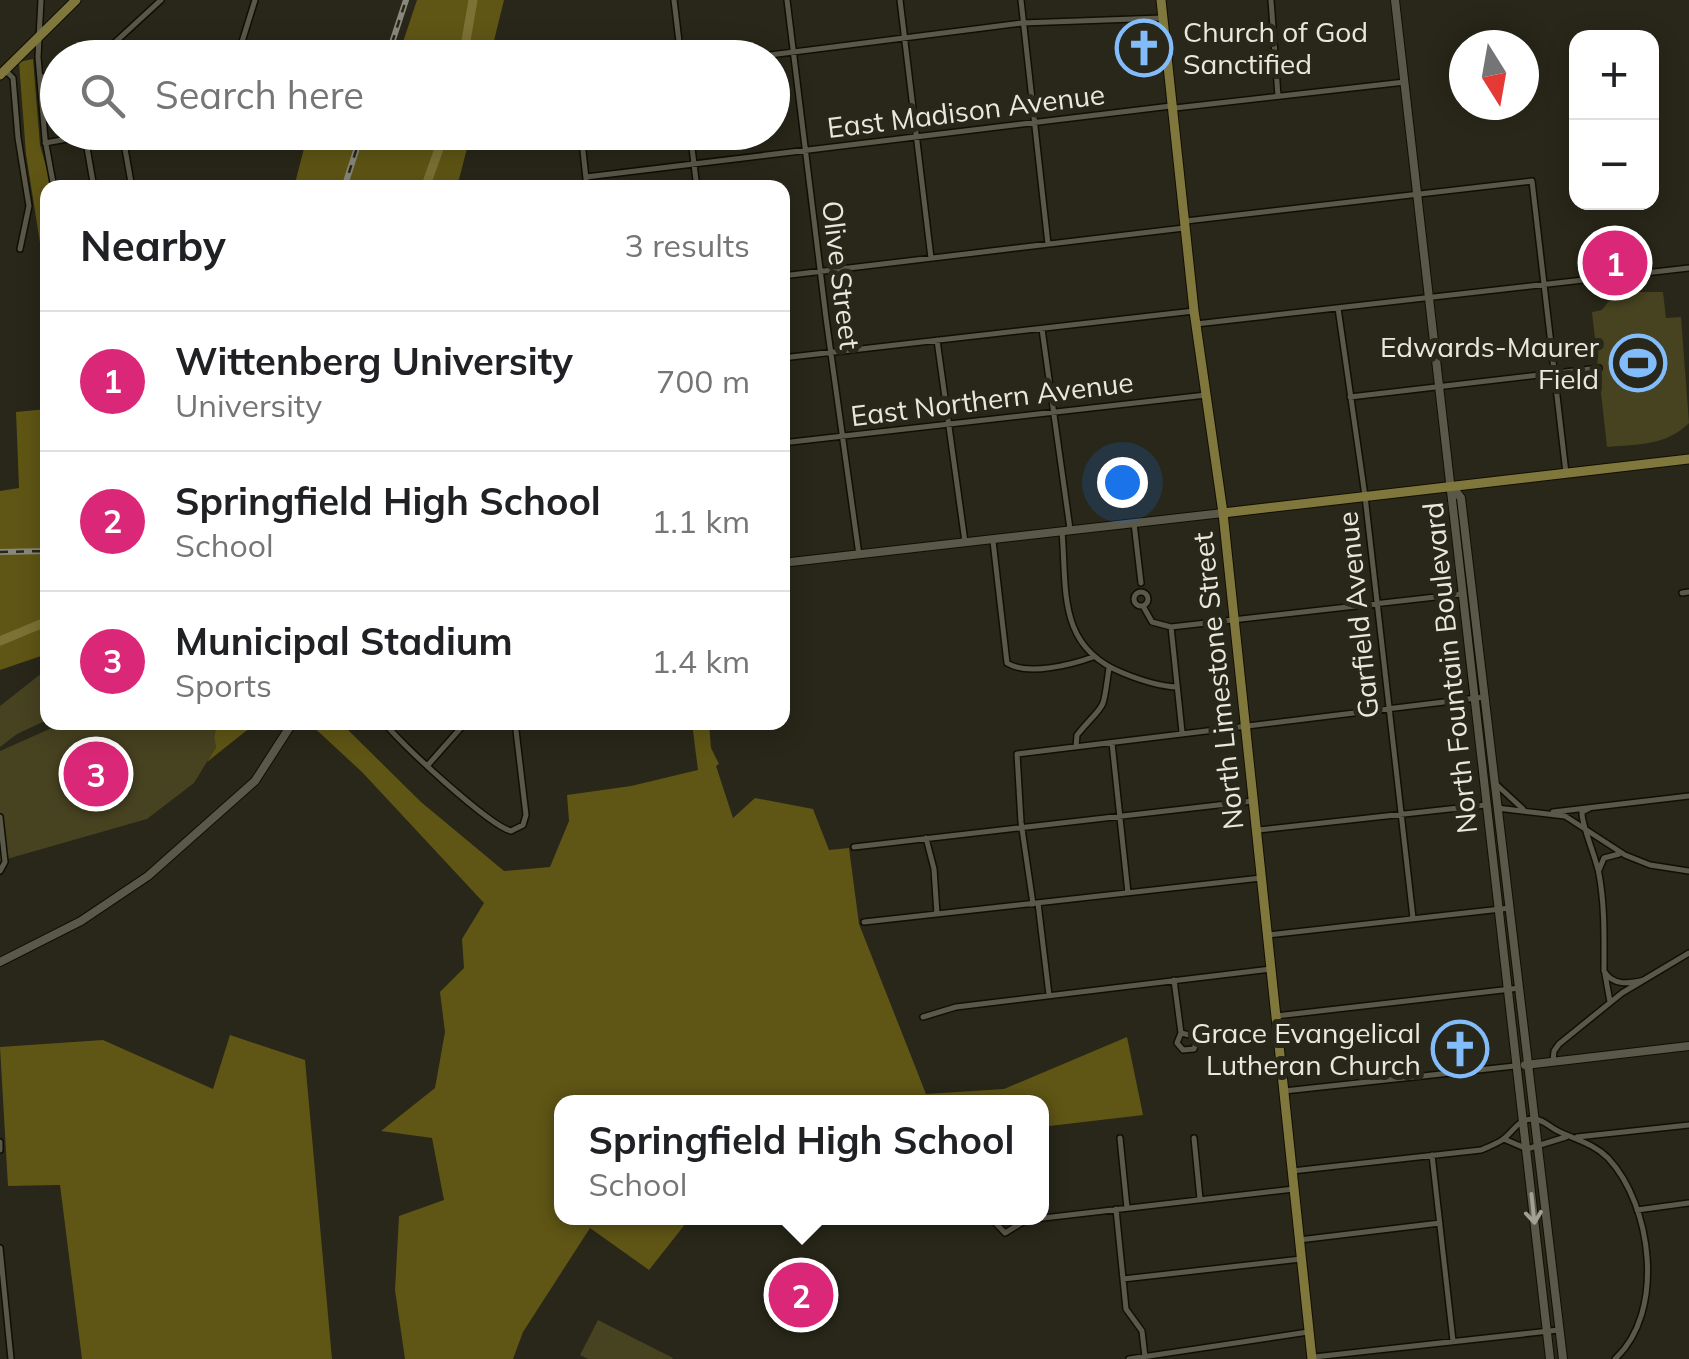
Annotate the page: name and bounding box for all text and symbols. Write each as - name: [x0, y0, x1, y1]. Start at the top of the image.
- place label: Church of God Sanctified: [1183, 14, 1368, 81]
- church icon: Church of God Sanctified: [1114, 18, 1174, 78]
- north arrow: [1449, 30, 1539, 120]
- map controls: [1569, 30, 1659, 210]
- button: +: [1569, 30, 1659, 120]
- search box: [40, 40, 790, 150]
- icon: search: [75, 68, 130, 123]
- text: Search here: [155, 71, 364, 119]
- street label: East Madison Avenue: [825, 76, 1107, 145]
- button: −: [1569, 120, 1659, 210]
- street label: Olive Street: [815, 199, 868, 352]
- text: Nearby: [80, 219, 226, 272]
- text: 3 results: [625, 225, 750, 265]
- pin: 1: [1582, 226, 1648, 300]
- place label: Edwards-Maurer Field: [1380, 329, 1600, 396]
- sports icon: Edwards-Maurer Field: [1608, 333, 1668, 393]
- text: Wittenberg University: [175, 337, 573, 385]
- text: 1: [103, 361, 122, 401]
- text: 700 m: [656, 361, 750, 401]
- street label: East Northern Avenue: [849, 364, 1135, 433]
- text: University: [175, 385, 322, 425]
- your location: [1097, 457, 1148, 508]
- text: Springfield High School: [175, 477, 601, 525]
- text: 2: [103, 501, 122, 541]
- text: 1.1 km: [651, 501, 750, 541]
- street label: North Fountain Boulevard: [1415, 501, 1484, 836]
- street label: Garfield Avenue: [1329, 510, 1386, 720]
- text: School: [175, 525, 274, 565]
- street label: North Limestone Street: [1184, 530, 1251, 831]
- text: Municipal Stadium: [175, 617, 513, 665]
- text: 3: [103, 641, 122, 681]
- text: 1.4 km: [651, 641, 750, 681]
- text: Sports: [175, 665, 272, 705]
- pin: 3: [64, 736, 128, 812]
- place label: Grace Evangelical Lutheran Church: [1191, 1015, 1421, 1082]
- church icon: Grace Evangelical Lutheran Church: [1430, 1019, 1490, 1079]
- popup: [554, 1095, 1049, 1225]
- text: Springfield High School: [589, 1116, 1014, 1164]
- text: School: [589, 1164, 687, 1204]
- one-way arrow: [1524, 1192, 1543, 1224]
- pin: 2: [768, 1258, 834, 1332]

